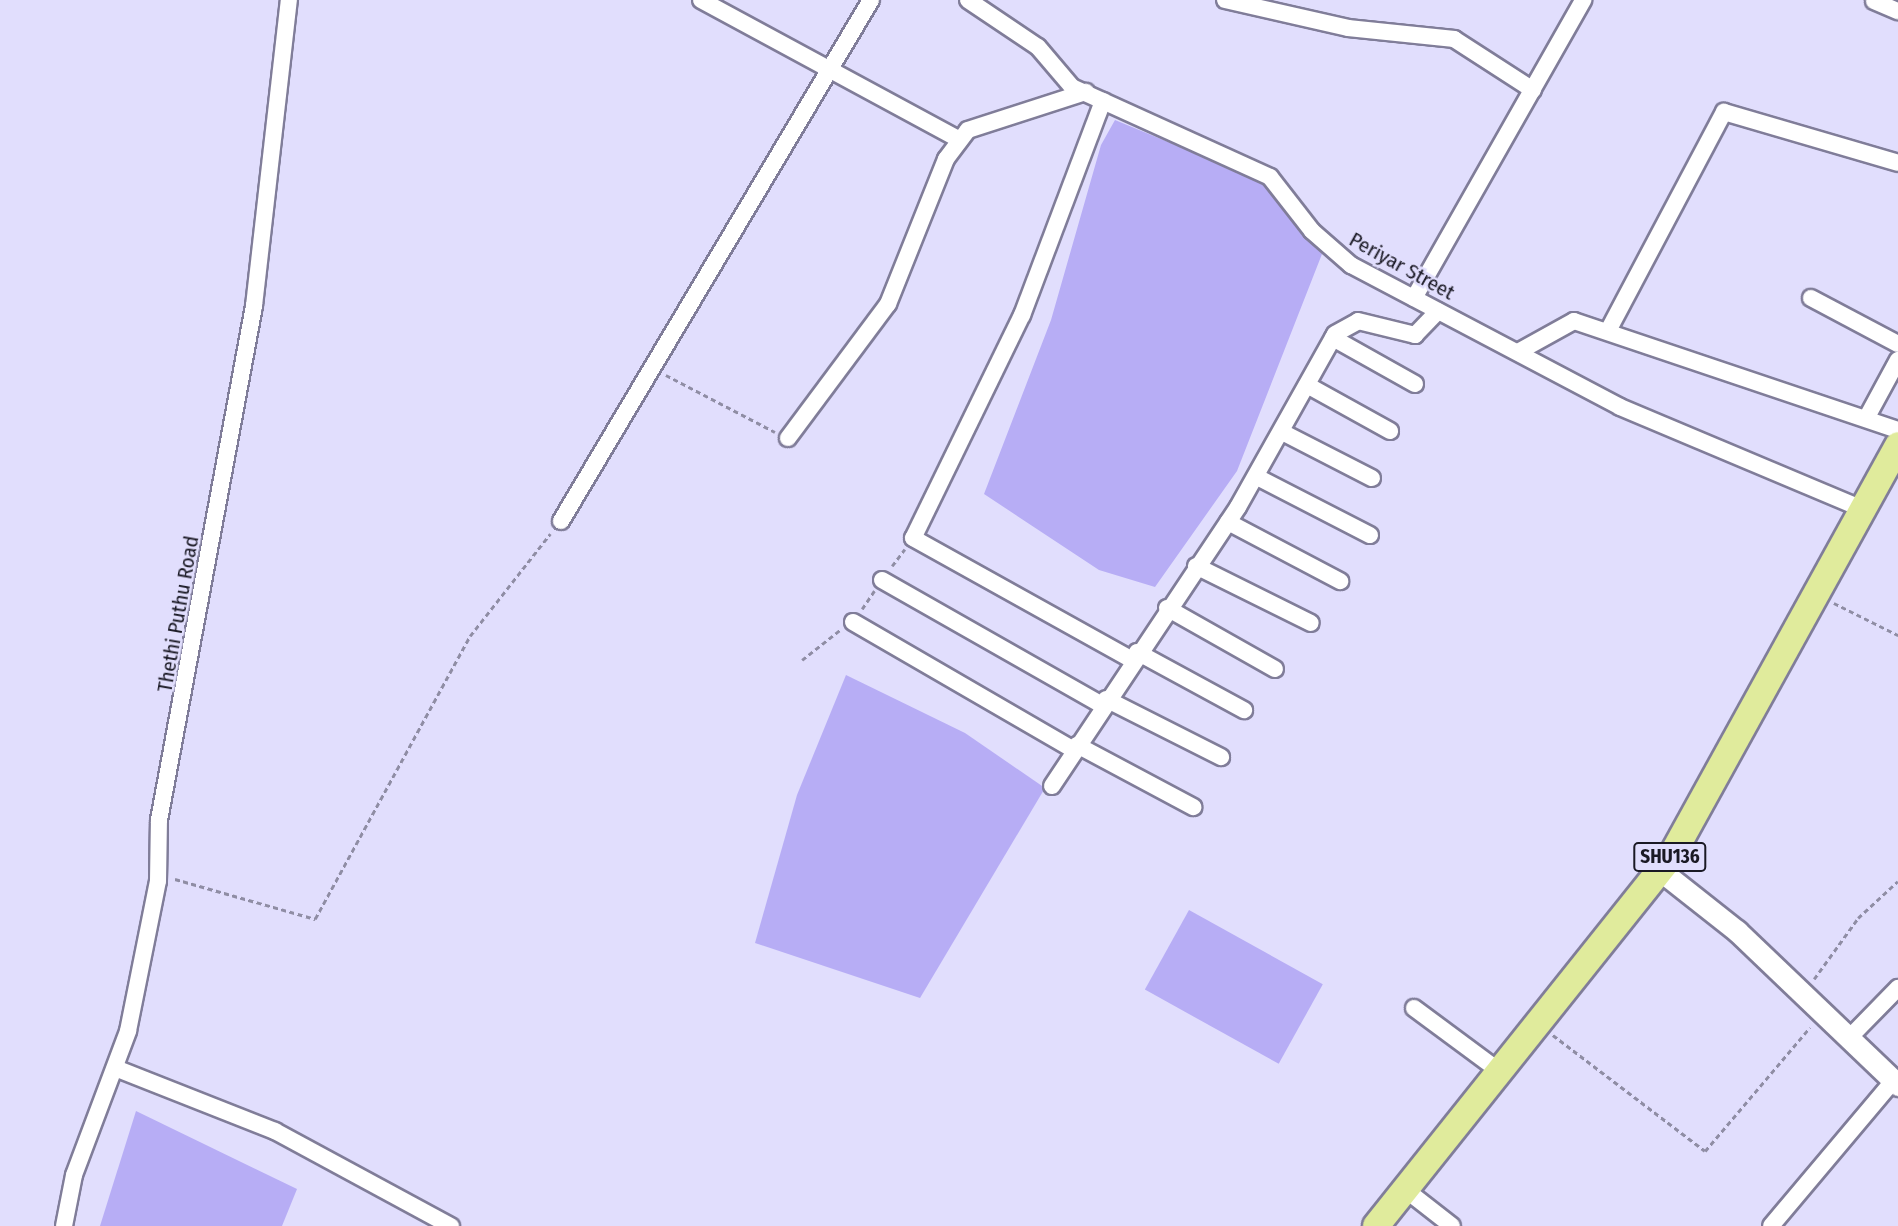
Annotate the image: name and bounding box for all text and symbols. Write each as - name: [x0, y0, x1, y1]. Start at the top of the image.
- street label: Periyar Street: [1345, 227, 1459, 305]
- street label: Thethi Puthu Road: [152, 534, 204, 694]
- road number: SHU136: [1633, 842, 1707, 872]

